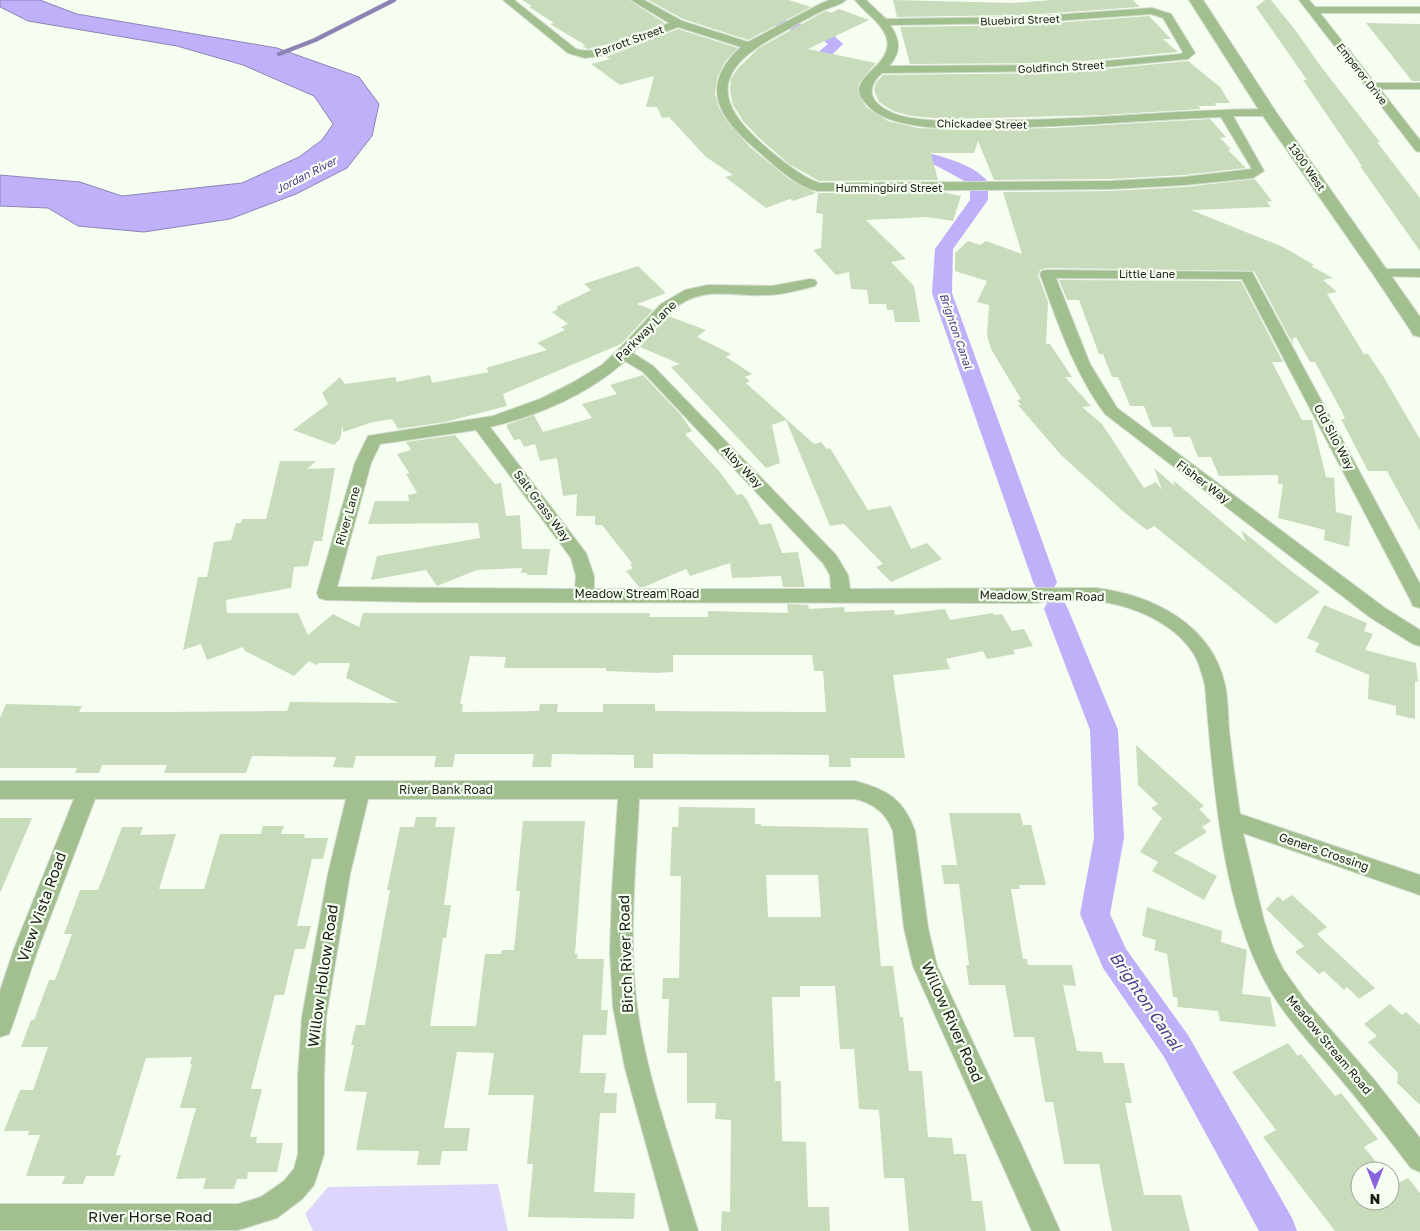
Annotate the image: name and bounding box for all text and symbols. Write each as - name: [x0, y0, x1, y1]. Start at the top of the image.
- street label: Bluebird Street: [980, 12, 1060, 27]
- street label: Parrott Street: [593, 22, 665, 59]
- street label: Emperor Drive: [1334, 40, 1391, 107]
- street label: Goldfinch Street: [1018, 58, 1104, 75]
- street label: Chickadee Street: [937, 116, 1027, 131]
- street label: 1300 West: [1286, 141, 1328, 193]
- water label: Jordan River: [273, 153, 340, 195]
- street label: Hummingbird Street: [836, 181, 942, 194]
- street label: Little Lane: [1119, 267, 1175, 280]
- water label: Brighton Canal: [937, 291, 976, 371]
- street label: Parkway Lane: [612, 297, 679, 364]
- street label: Old Silo Way: [1311, 401, 1358, 472]
- street label: Alby Way: [719, 442, 766, 491]
- street label: Fisher Way: [1174, 457, 1233, 507]
- street label: Salt Grass Way: [511, 467, 574, 545]
- street label: River Lane: [332, 485, 363, 547]
- street label: Meadow Stream Road: [575, 586, 699, 601]
- street label: Meadow Stream Road: [979, 587, 1105, 604]
- street label: River Bank Road: [399, 782, 493, 797]
- street label: Geners Crossing: [1277, 829, 1371, 874]
- street label: View Vista Road: [13, 849, 69, 964]
- street label: Birch River Road: [614, 895, 636, 1013]
- street label: Willow Hollow Road: [303, 903, 341, 1048]
- water label: Brighton Canal: [1106, 948, 1187, 1055]
- street label: Willow River Road: [918, 959, 988, 1085]
- street label: Meadow Stream Road: [1284, 992, 1375, 1097]
- north arrow: [1350, 1161, 1400, 1211]
- text: N: [1370, 1191, 1380, 1208]
- street label: River Horse Road: [88, 1207, 212, 1225]

